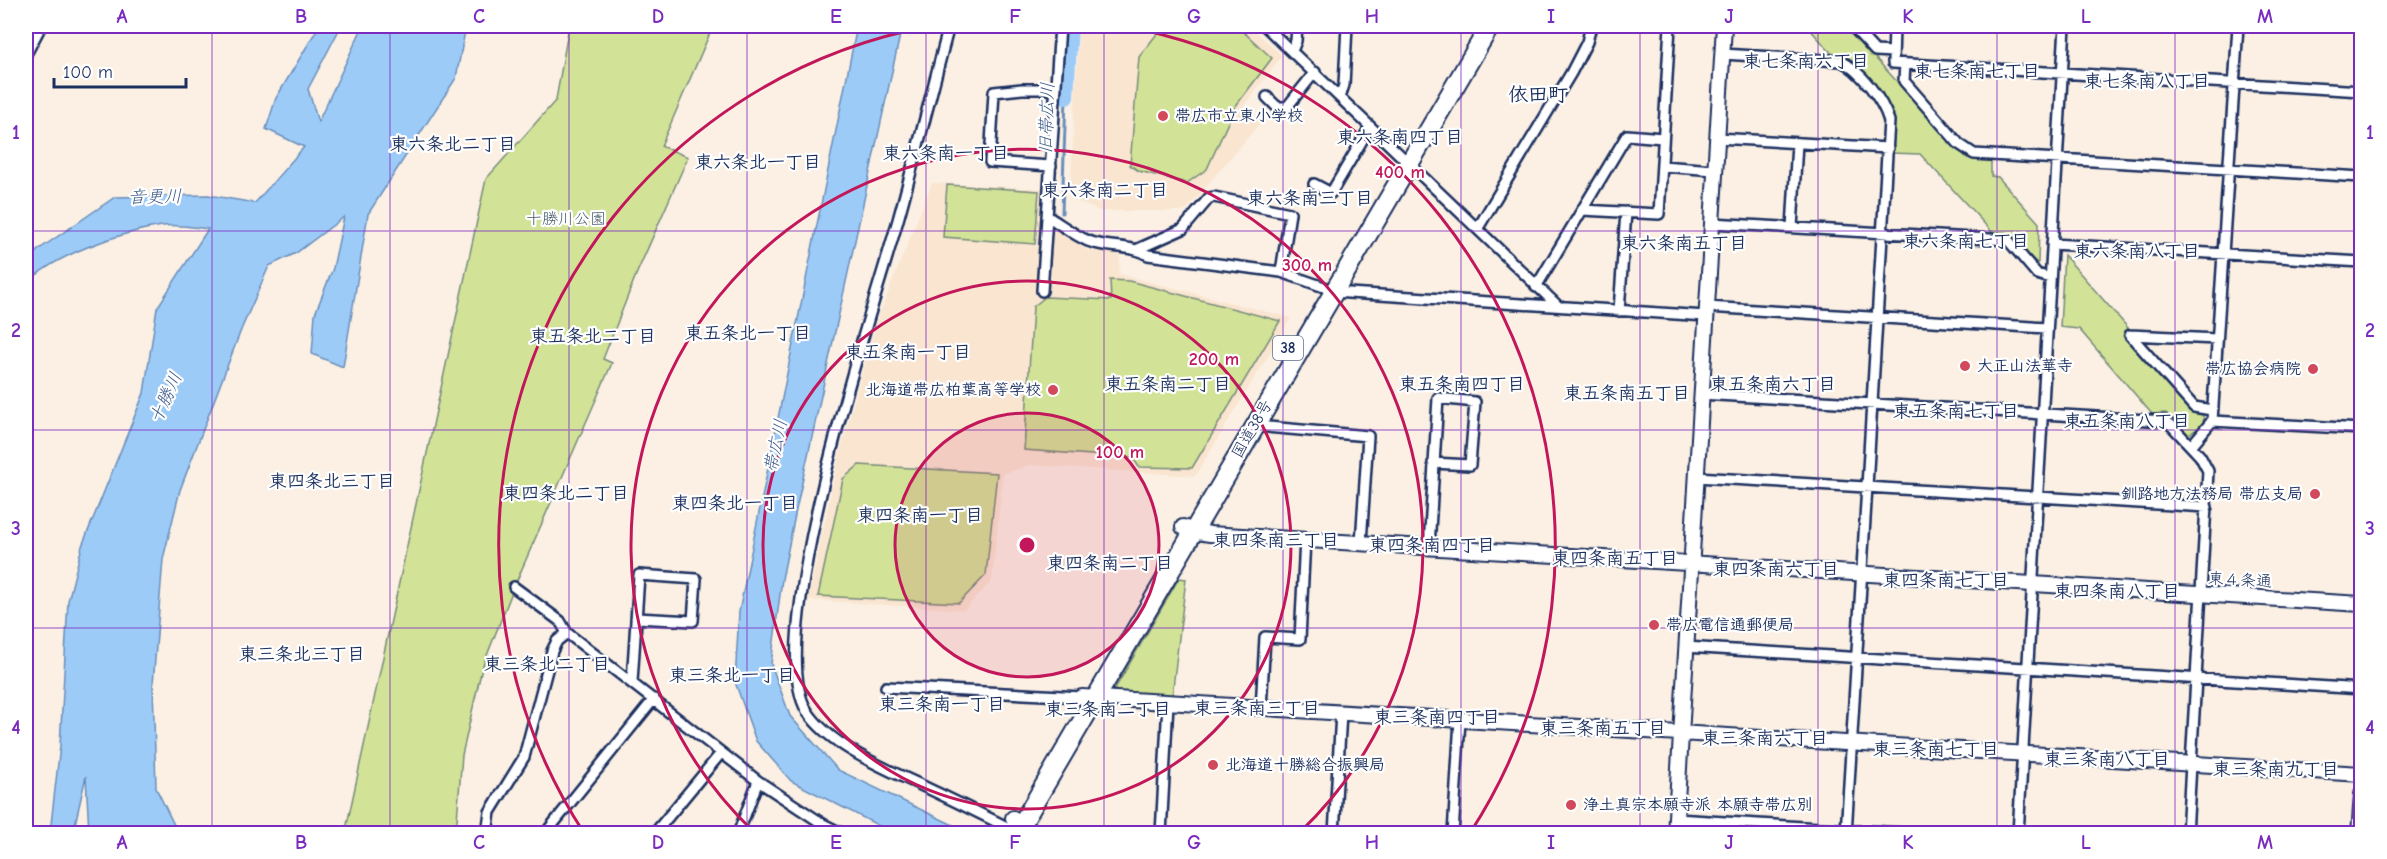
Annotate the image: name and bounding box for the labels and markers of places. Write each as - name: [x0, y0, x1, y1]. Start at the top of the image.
- place label: 帯広市立東小学校: [1175, 107, 1303, 125]
- marker: 帯広市立東小学校: [1156, 109, 1170, 123]
- place label: 大正山法華寺: [1977, 357, 2073, 375]
- marker: 大正山法華寺: [1958, 359, 1972, 373]
- place label: 帯広協会病院: [2205, 360, 2301, 378]
- marker: 帯広協会病院: [2306, 362, 2320, 376]
- place label: 北海道帯広柏葉高等学校: [865, 381, 1041, 399]
- marker: 北海道帯広柏葉高等学校: [1046, 383, 1060, 397]
- place label: 釧路地方法務局 帯広支局: [2121, 485, 2303, 503]
- marker: 釧路地方法務局 帯広支局: [2308, 487, 2322, 501]
- centre of rings: [1017, 535, 1037, 555]
- place label: 帯広電信通郵便局: [1666, 616, 1794, 634]
- marker: 帯広電信通郵便局: [1647, 618, 1661, 632]
- place label: 北海道十勝総合振興局: [1225, 756, 1385, 774]
- marker: 北海道十勝総合振興局: [1206, 758, 1220, 772]
- place label: 浄土真宗本願寺派 本願寺帯広別: [1583, 796, 1813, 814]
- marker: 浄土真宗本願寺派 本願寺帯広別: [1564, 798, 1578, 812]

